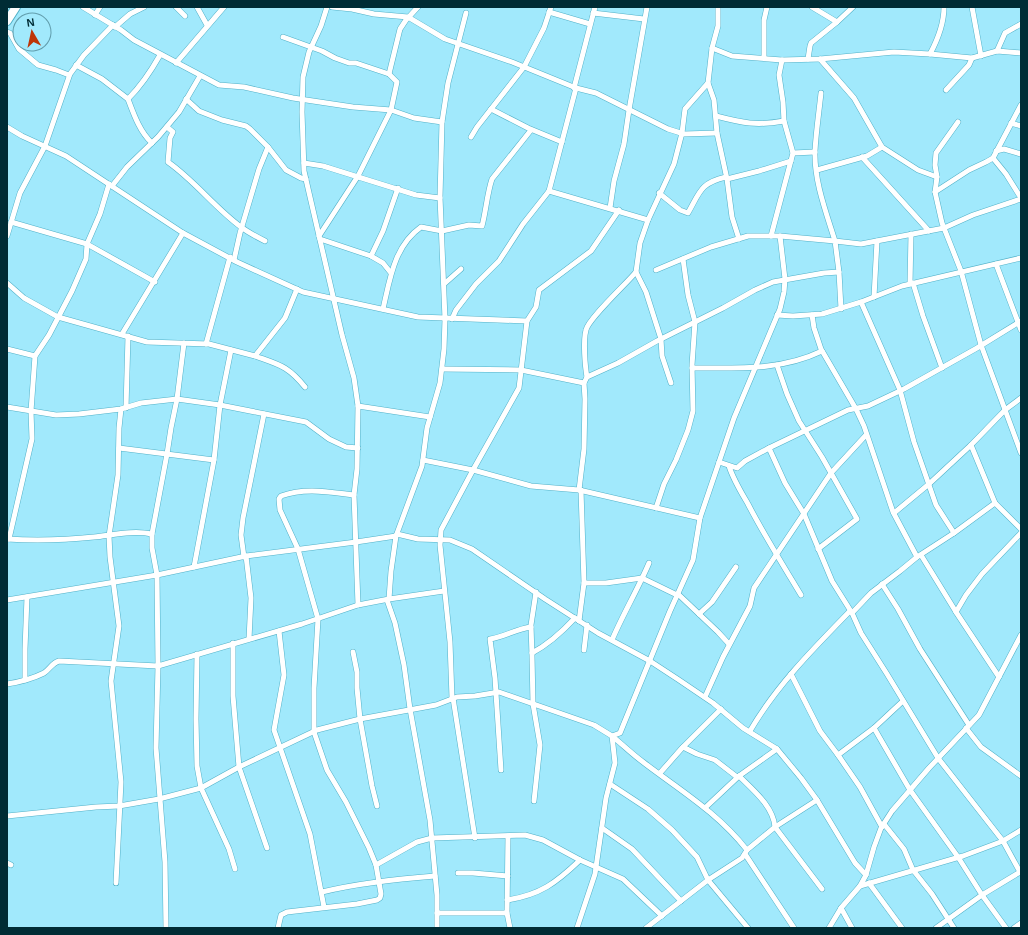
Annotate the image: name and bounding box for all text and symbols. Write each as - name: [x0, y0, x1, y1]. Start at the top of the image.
- north arrow: [12, 12, 52, 52]
- text: N: [26, 16, 35, 29]

